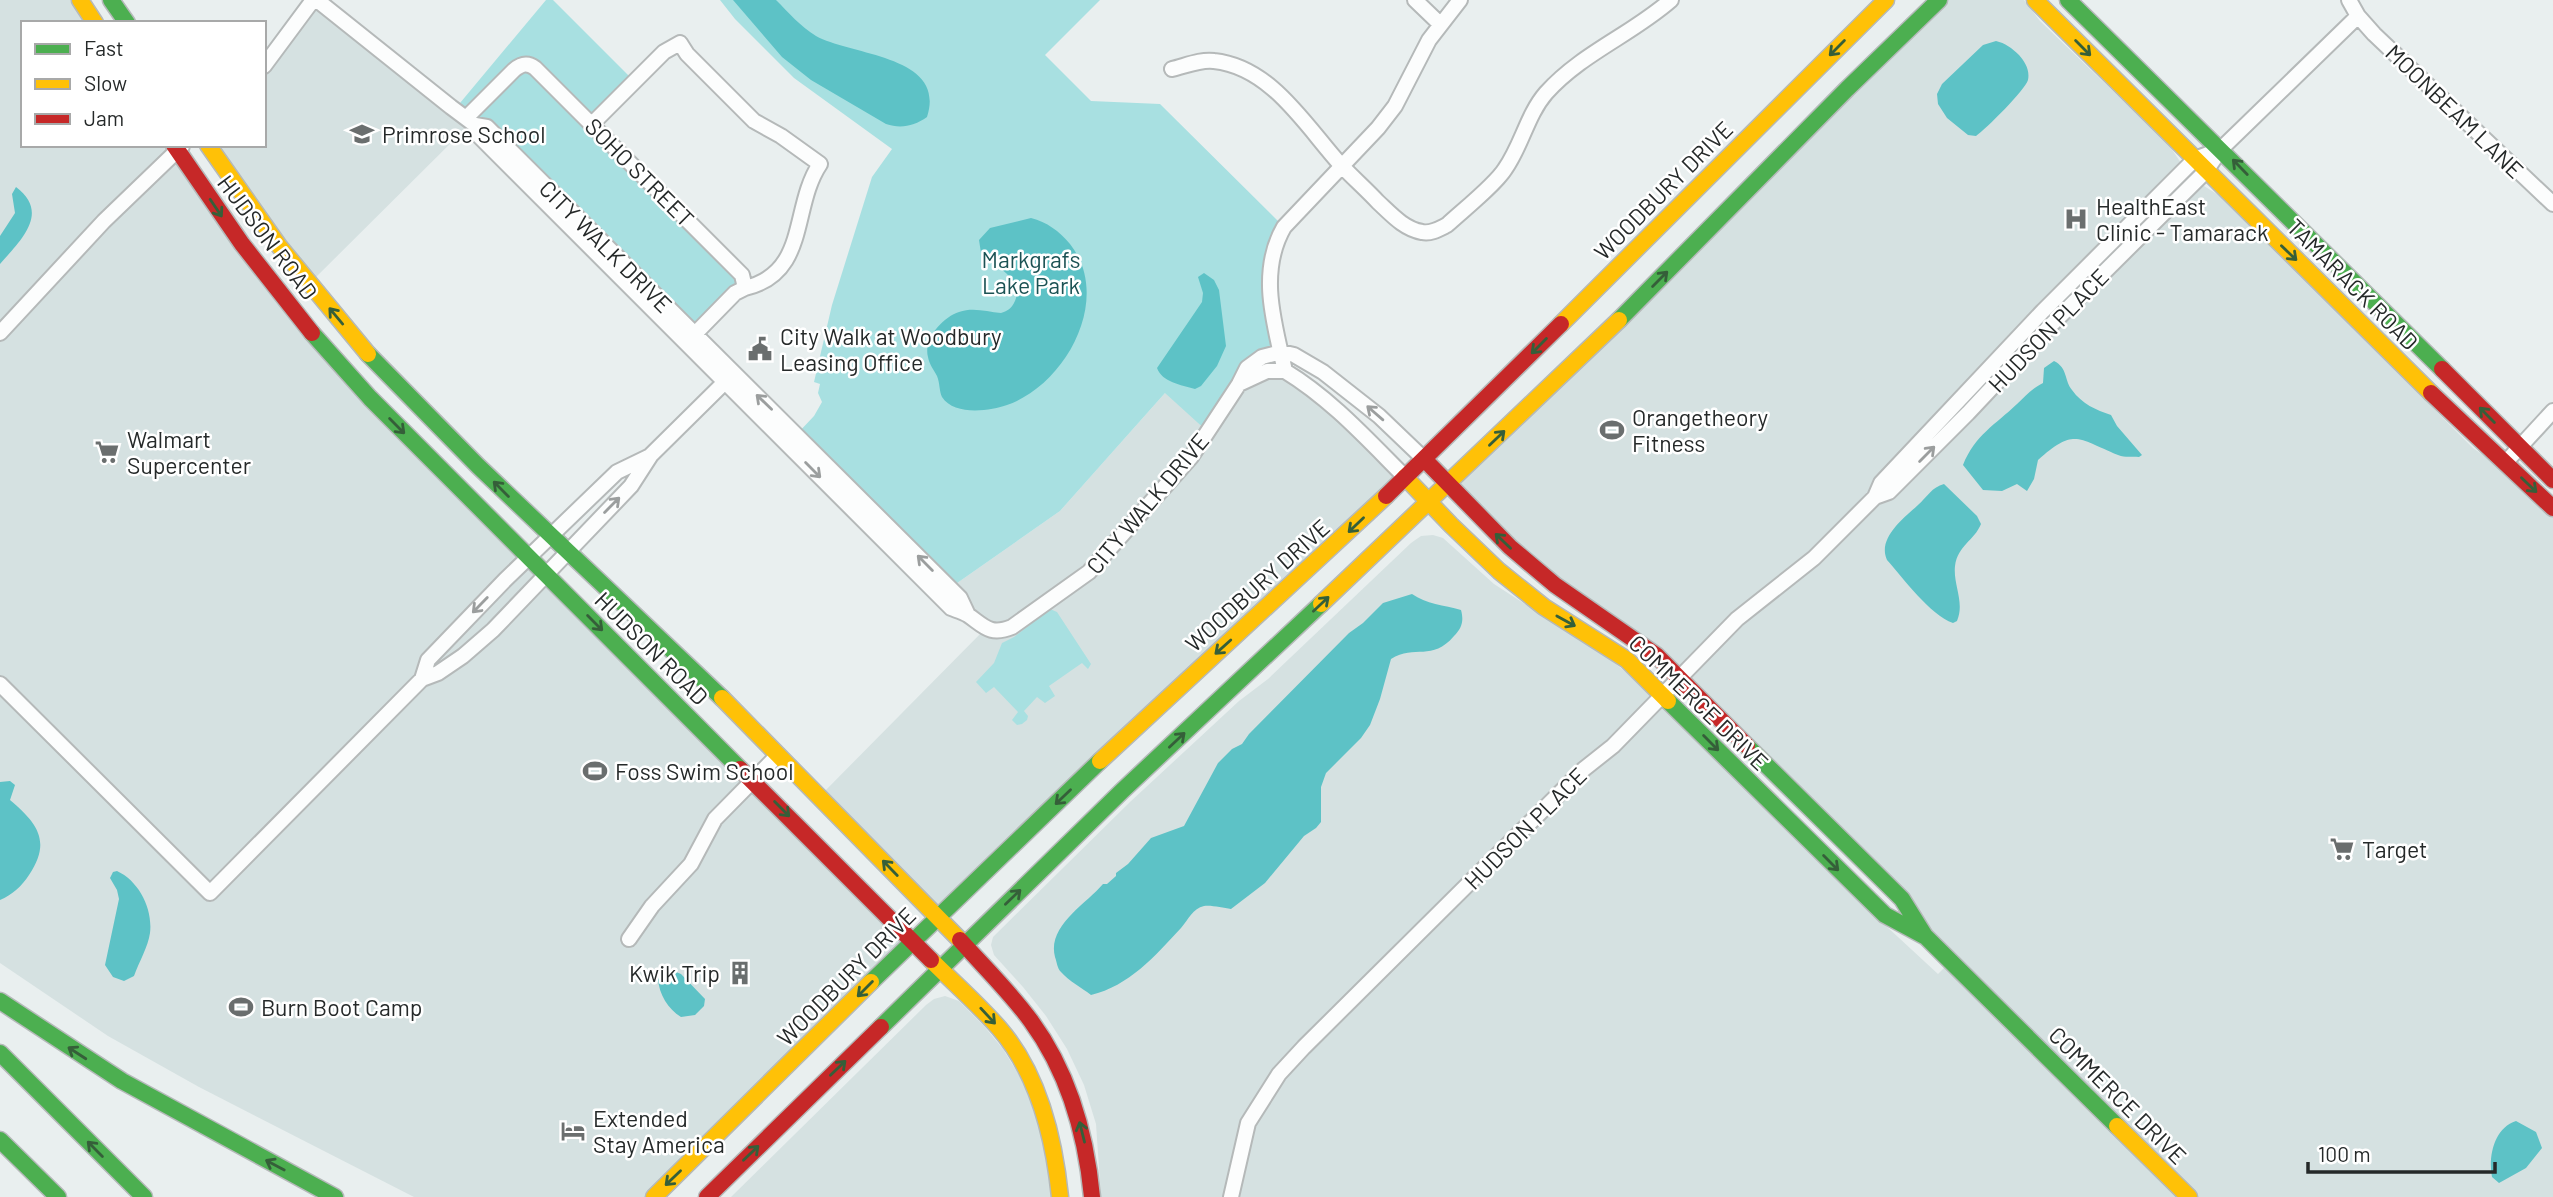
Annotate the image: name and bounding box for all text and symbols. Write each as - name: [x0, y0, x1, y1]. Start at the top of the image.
- legend: [21, 21, 266, 147]
- text: Fast: [84, 35, 124, 60]
- street label: MOONBEAM LANE: [2380, 38, 2530, 184]
- one-way arrow: [1829, 39, 1846, 56]
- one-way arrow: [2074, 40, 2091, 57]
- text: Slow: [84, 70, 127, 95]
- text: Jam: [84, 105, 124, 130]
- street label: SOHO STREET: [580, 112, 700, 232]
- street label: WOODBURY DRIVE: [1588, 115, 1738, 265]
- school or university icon: Primrose School: [348, 120, 376, 148]
- place label: Primrose School: [382, 120, 546, 148]
- one-way arrow: [2231, 159, 2248, 176]
- street label: HUDSON ROAD: [212, 169, 324, 305]
- street label: CITY WALK DRIVE: [534, 174, 678, 318]
- place label: HealthEast Clinic - Tamarack: [2096, 192, 2268, 246]
- one-way arrow: [209, 197, 223, 217]
- hospital icon: HealthEast Clinic - Tamarack: [2062, 205, 2090, 233]
- street label: TAMARACK ROAD: [2282, 213, 2424, 355]
- park label: Markgrafs Lake Park: [982, 245, 1080, 299]
- one-way arrow: [2281, 245, 2298, 262]
- street label: HUDSON PLACE: [1982, 262, 2114, 398]
- one-way arrow: [1651, 271, 1668, 288]
- one-way arrow: [328, 308, 344, 326]
- place label: City Walk at Woodbury Leasing Office: [780, 322, 1002, 376]
- public building icon: City Walk at Woodbury Leasing Office: [746, 335, 774, 363]
- one-way arrow: [1531, 337, 1548, 354]
- one-way arrow: [755, 394, 772, 411]
- place label: Orangetheory Fitness: [1632, 403, 1769, 457]
- one-way arrow: [1366, 405, 1384, 421]
- one-way arrow: [2479, 406, 2496, 423]
- sports icon: Orangetheory Fitness: [1598, 416, 1626, 444]
- one-way arrow: [388, 417, 405, 434]
- place label: Walmart Supercenter: [127, 425, 252, 479]
- street label: CITY WALK DRIVE: [1080, 427, 1214, 579]
- one-way arrow: [1488, 429, 1505, 446]
- supermarket icon: Walmart Supercenter: [93, 438, 121, 466]
- one-way arrow: [1918, 446, 1935, 463]
- one-way arrow: [805, 461, 822, 478]
- one-way arrow: [2521, 477, 2538, 494]
- one-way arrow: [493, 481, 510, 498]
- one-way arrow: [603, 497, 620, 514]
- street label: WOODBURY DRIVE: [1179, 513, 1335, 657]
- one-way arrow: [1348, 516, 1365, 533]
- one-way arrow: [1495, 532, 1512, 549]
- one-way arrow: [916, 554, 933, 571]
- street label: HUDSON ROAD: [590, 586, 714, 710]
- one-way arrow: [1312, 595, 1329, 612]
- one-way arrow: [472, 596, 489, 613]
- one-way arrow: [586, 614, 603, 631]
- one-way arrow: [1556, 614, 1576, 628]
- street label: COMMERCE DRIVE: [1623, 628, 1775, 776]
- one-way arrow: [1215, 638, 1232, 655]
- one-way arrow: [1168, 731, 1185, 748]
- one-way arrow: [1703, 735, 1720, 752]
- sports icon: Foss Swim School: [581, 757, 609, 785]
- place label: Foss Swim School: [615, 757, 794, 785]
- street label: HUDSON PLACE: [1458, 761, 1592, 895]
- one-way arrow: [1055, 788, 1072, 805]
- one-way arrow: [774, 801, 791, 818]
- supermarket icon: Target: [2328, 835, 2356, 863]
- place label: Target: [2362, 835, 2427, 863]
- one-way arrow: [1823, 854, 1840, 871]
- one-way arrow: [881, 859, 898, 876]
- one-way arrow: [1004, 889, 1021, 906]
- street label: WOODBURY DRIVE: [771, 901, 921, 1051]
- place label: Kwik Trip: [629, 959, 720, 987]
- building icon: Kwik Trip: [726, 959, 754, 987]
- one-way arrow: [857, 980, 874, 997]
- sports icon: Burn Boot Camp: [227, 993, 255, 1021]
- place label: Burn Boot Camp: [261, 993, 422, 1021]
- one-way arrow: [980, 1007, 997, 1024]
- street label: COMMERCE DRIVE: [2043, 1020, 2193, 1170]
- one-way arrow: [67, 1045, 87, 1059]
- one-way arrow: [829, 1060, 846, 1077]
- place label: Extended Stay America: [593, 1104, 725, 1158]
- hotel icon: Extended Stay America: [559, 1117, 587, 1145]
- one-way arrow: [1075, 1121, 1088, 1143]
- scale bar: [2308, 1130, 2495, 1174]
- one-way arrow: [87, 1140, 104, 1157]
- text: 100 m: [2318, 1141, 2371, 1166]
- one-way arrow: [742, 1145, 759, 1162]
- one-way arrow: [265, 1157, 285, 1171]
- one-way arrow: [665, 1170, 682, 1187]

